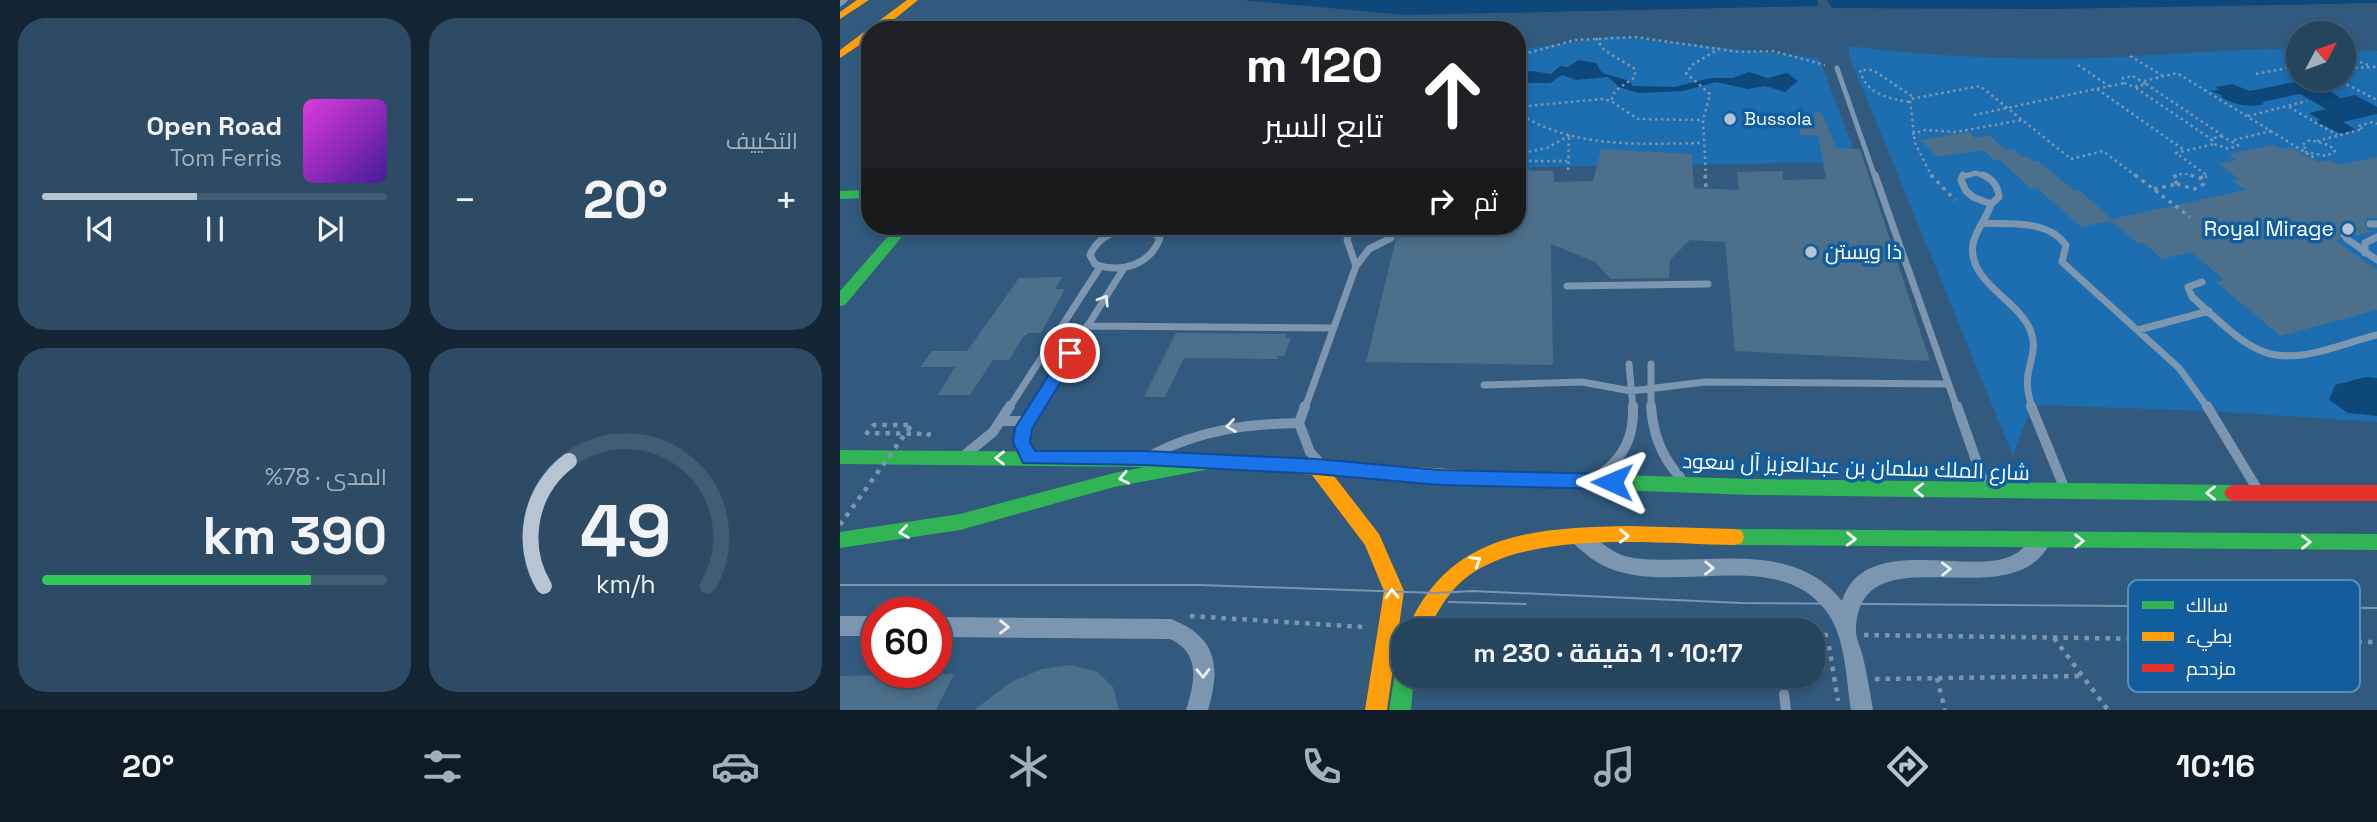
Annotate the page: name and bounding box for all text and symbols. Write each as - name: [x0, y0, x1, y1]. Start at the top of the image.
- north arrow: [2286, 21, 2356, 91]
- map controls: [2286, 21, 2356, 91]
- text: 120 m: [1246, 34, 1383, 96]
- icon: ahead: [1407, 49, 1498, 140]
- text: تابع السير: [1264, 106, 1383, 146]
- place label: Bussola: [1744, 107, 1812, 130]
- text: Open Road: [147, 109, 282, 143]
- marker: Bussola: [1722, 111, 1738, 127]
- text: التكييف: [726, 126, 798, 156]
- text: Tom Ferris: [170, 143, 282, 173]
- text: 20°: [583, 167, 668, 233]
- text: −: [453, 176, 477, 224]
- text: +: [774, 176, 798, 224]
- icon: right: [1422, 182, 1460, 220]
- text: ثم: [1474, 185, 1498, 219]
- icon: previous: [81, 210, 119, 248]
- icon: pause: [196, 210, 234, 248]
- icon: next: [311, 210, 349, 248]
- place label: Royal Mirage: [2204, 215, 2334, 242]
- marker: Royal Mirage: [2340, 221, 2356, 237]
- place label: ذا ويستن: [1825, 238, 1902, 265]
- marker: ذا ويستن: [1803, 244, 1819, 260]
- one-way arrow: [1095, 294, 1108, 307]
- pin: [1040, 323, 1100, 383]
- icon: arrive: [1051, 334, 1089, 372]
- one-way arrow: [1225, 419, 1237, 434]
- position arrow: [1575, 445, 1649, 519]
- street label: شارع الملك سلمان بن عبدالعزيز آل سعود: [1682, 447, 2030, 487]
- one-way arrow: [994, 450, 1005, 466]
- text: المدى · 78%: [265, 462, 387, 492]
- one-way arrow: [1118, 469, 1130, 484]
- one-way arrow: [1913, 483, 1924, 498]
- text: 49: [580, 484, 671, 577]
- one-way arrow: [2205, 485, 2216, 501]
- text: 390 km: [203, 503, 387, 569]
- one-way arrow: [898, 525, 910, 540]
- one-way arrow: [1618, 529, 1629, 544]
- one-way arrow: [1846, 531, 1857, 547]
- one-way arrow: [2074, 533, 2084, 549]
- one-way arrow: [2301, 534, 2312, 550]
- one-way arrow: [1468, 556, 1481, 569]
- one-way arrow: [1705, 560, 1715, 576]
- one-way arrow: [1940, 561, 1951, 576]
- text: km/h: [596, 568, 655, 600]
- legend: [2128, 580, 2360, 692]
- one-way arrow: [1384, 588, 1399, 599]
- text: سالك: [2186, 593, 2228, 618]
- speed limit sign: 60: [861, 597, 952, 688]
- one-way arrow: [999, 620, 1010, 635]
- text: بطيء: [2186, 624, 2232, 651]
- text: 10:17 · 1 دقيقة · 230 m: [1473, 636, 1743, 670]
- text: مزدحم: [2186, 656, 2236, 682]
- one-way arrow: [1195, 668, 1211, 679]
- icon: filters: [418, 742, 467, 791]
- icon: car: [711, 742, 760, 791]
- icon: climate: [1004, 742, 1053, 791]
- icon: phone: [1297, 742, 1346, 791]
- icon: music: [1590, 742, 1639, 791]
- icon: directions: [1883, 742, 1932, 791]
- text: 20°: [122, 746, 174, 786]
- text: 10:16: [2176, 746, 2255, 786]

